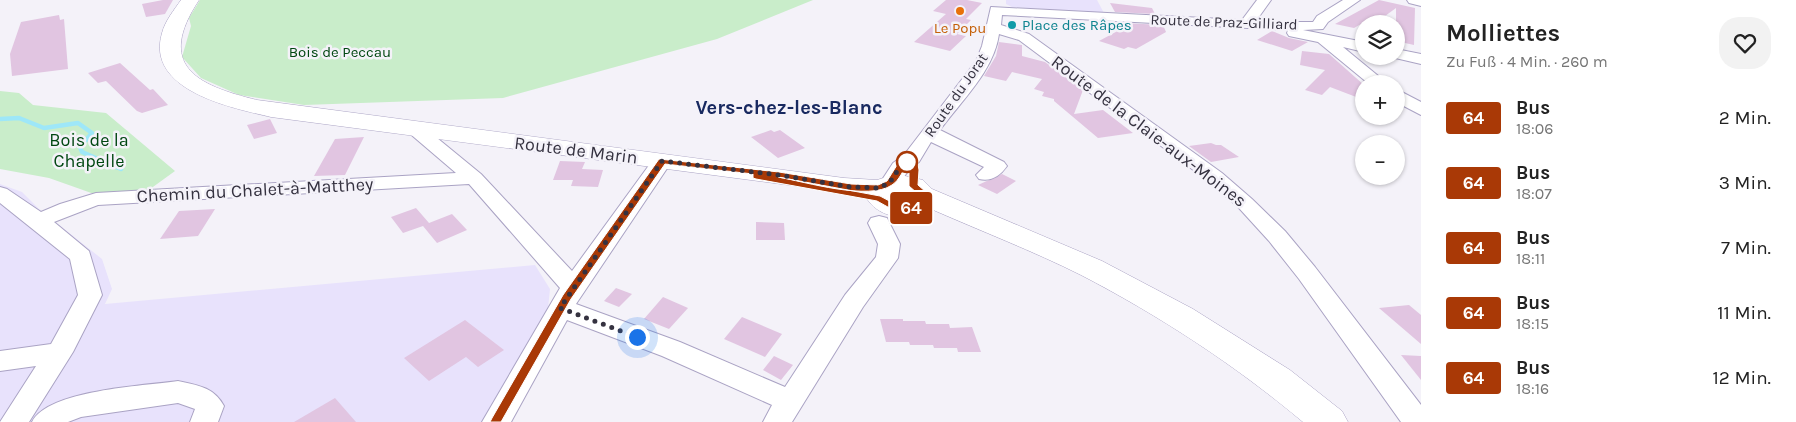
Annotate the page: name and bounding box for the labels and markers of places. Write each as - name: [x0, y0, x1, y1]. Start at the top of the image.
- marker: Le Popu: [954, 5, 966, 17]
- place label: Place des Râpes: [1022, 16, 1132, 34]
- place label: Le Popu: [934, 19, 986, 37]
- marker: Place des Râpes: [1006, 19, 1018, 31]
- unlabelled marker: [896, 151, 918, 173]

